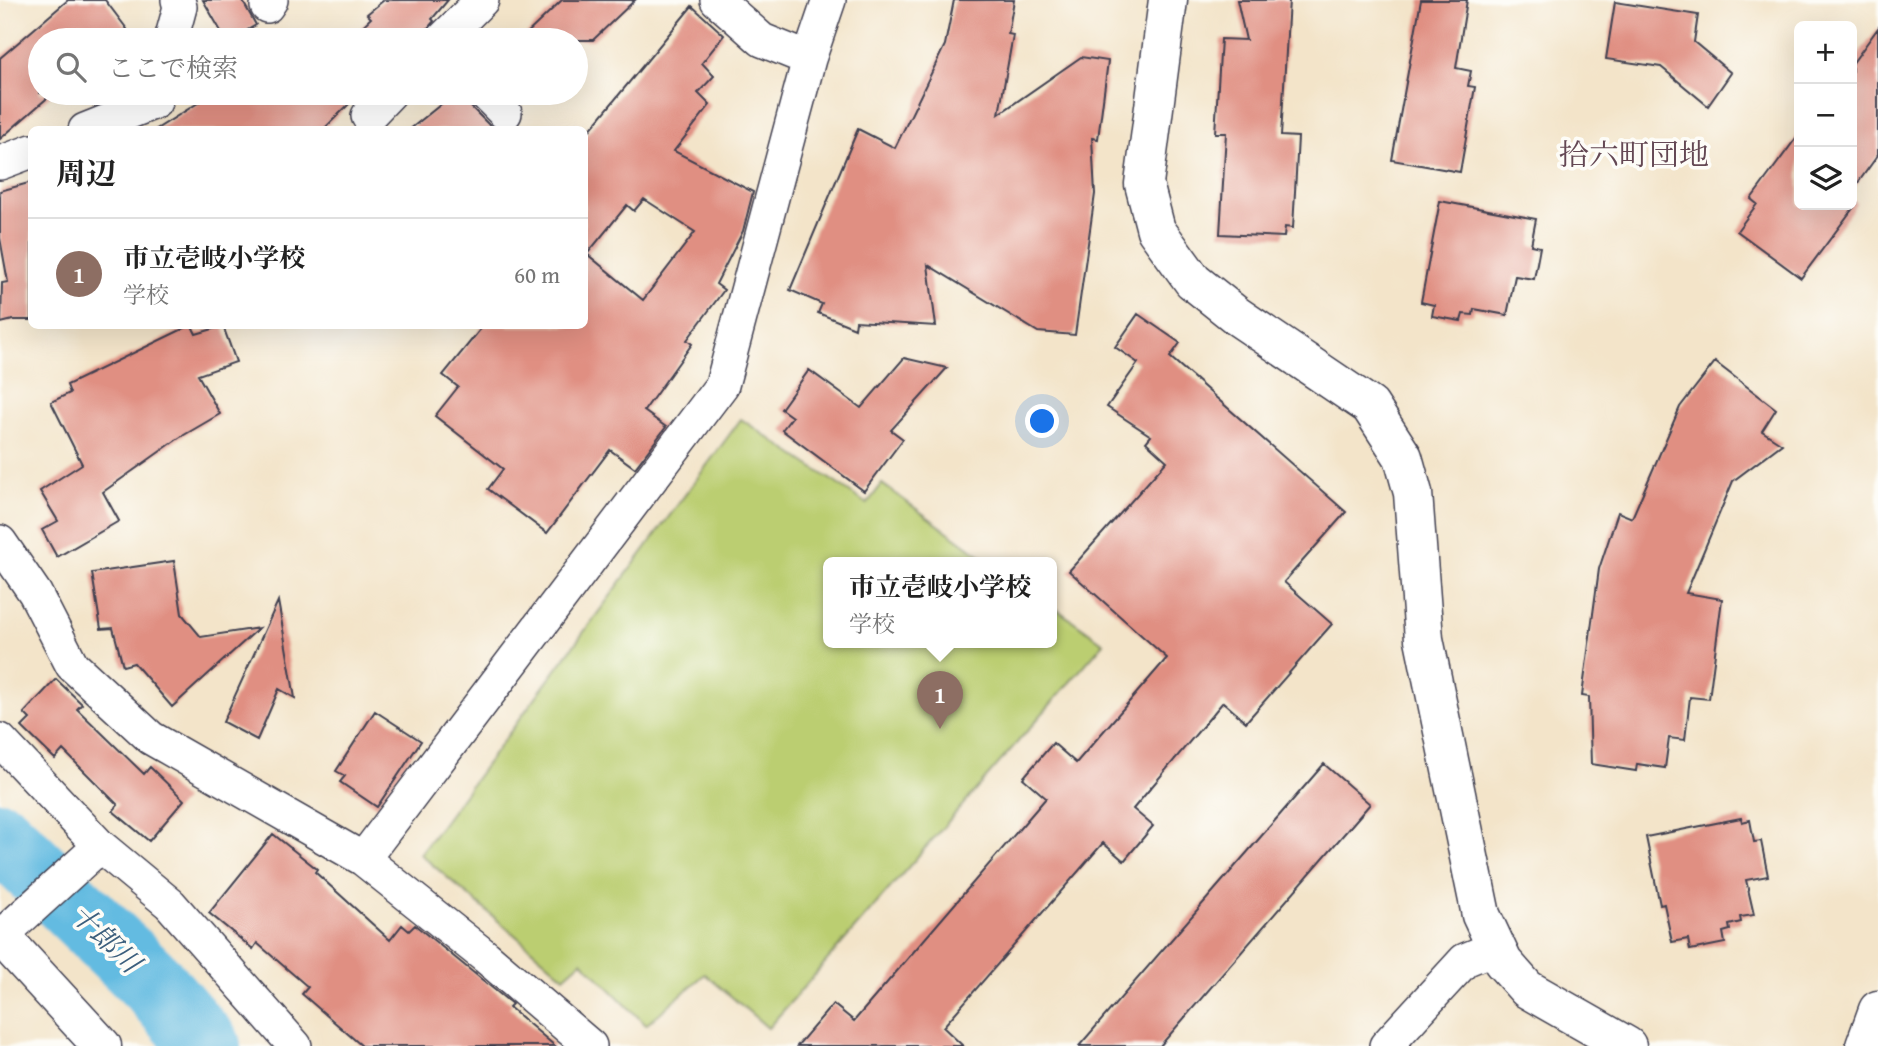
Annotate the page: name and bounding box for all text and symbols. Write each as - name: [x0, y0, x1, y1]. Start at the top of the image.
- map controls: [1794, 21, 1857, 210]
- button: +: [1794, 21, 1857, 84]
- search box: [28, 28, 588, 105]
- icon: search: [52, 48, 90, 86]
- text: ここで検索: [108, 48, 238, 87]
- button: −: [1794, 84, 1857, 147]
- district label: 拾六町団地: [1559, 132, 1709, 176]
- button: layers: [1794, 147, 1857, 210]
- text: 周辺: [56, 151, 116, 195]
- text: 市立壱岐小学校: [123, 238, 305, 277]
- text: 1: [73, 258, 85, 291]
- text: 60 m: [514, 258, 560, 291]
- text: 学校: [123, 278, 169, 311]
- your location: [1025, 404, 1059, 438]
- popup: [823, 557, 1057, 648]
- text: 市立壱岐小学校: [849, 567, 1031, 606]
- text: 学校: [849, 607, 895, 640]
- pin: 1: [917, 671, 963, 729]
- water label: 十郎川: [62, 894, 153, 984]

